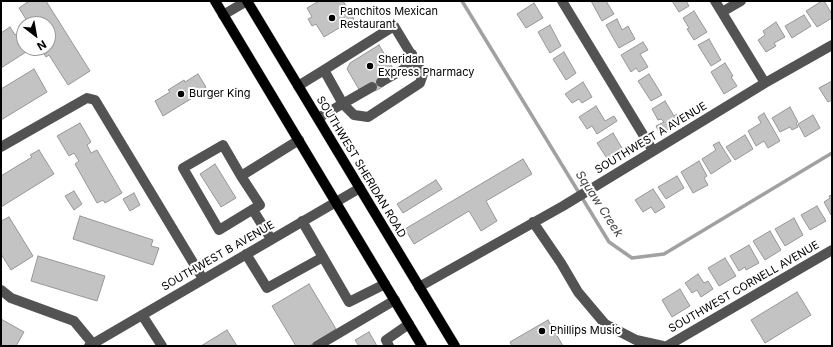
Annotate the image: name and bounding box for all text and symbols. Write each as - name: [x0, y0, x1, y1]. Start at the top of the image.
- place label: Panchitos Mexican Restaurant: [340, 5, 438, 31]
- marker: Panchitos Mexican Restaurant: [327, 13, 337, 23]
- north arrow: [16, 16, 56, 56]
- text: N: [34, 37, 49, 54]
- place label: Sheridan Express Pharmacy: [378, 53, 475, 79]
- marker: Sheridan Express Pharmacy: [365, 61, 375, 71]
- place label: Burger King: [189, 87, 251, 101]
- marker: Burger King: [176, 89, 186, 99]
- street label: SOUTHWEST SHERIDAN ROAD: [313, 94, 409, 240]
- street label: SOUTHWEST A AVENUE: [593, 99, 709, 177]
- water label: Squaw Creek: [572, 168, 626, 240]
- street label: SOUTHWEST B AVENUE: [159, 218, 277, 294]
- street label: SOUTHWEST CORNELL AVENUE: [666, 238, 822, 336]
- place label: Phillips Music: [550, 324, 621, 338]
- marker: Phillips Music: [537, 326, 547, 336]

